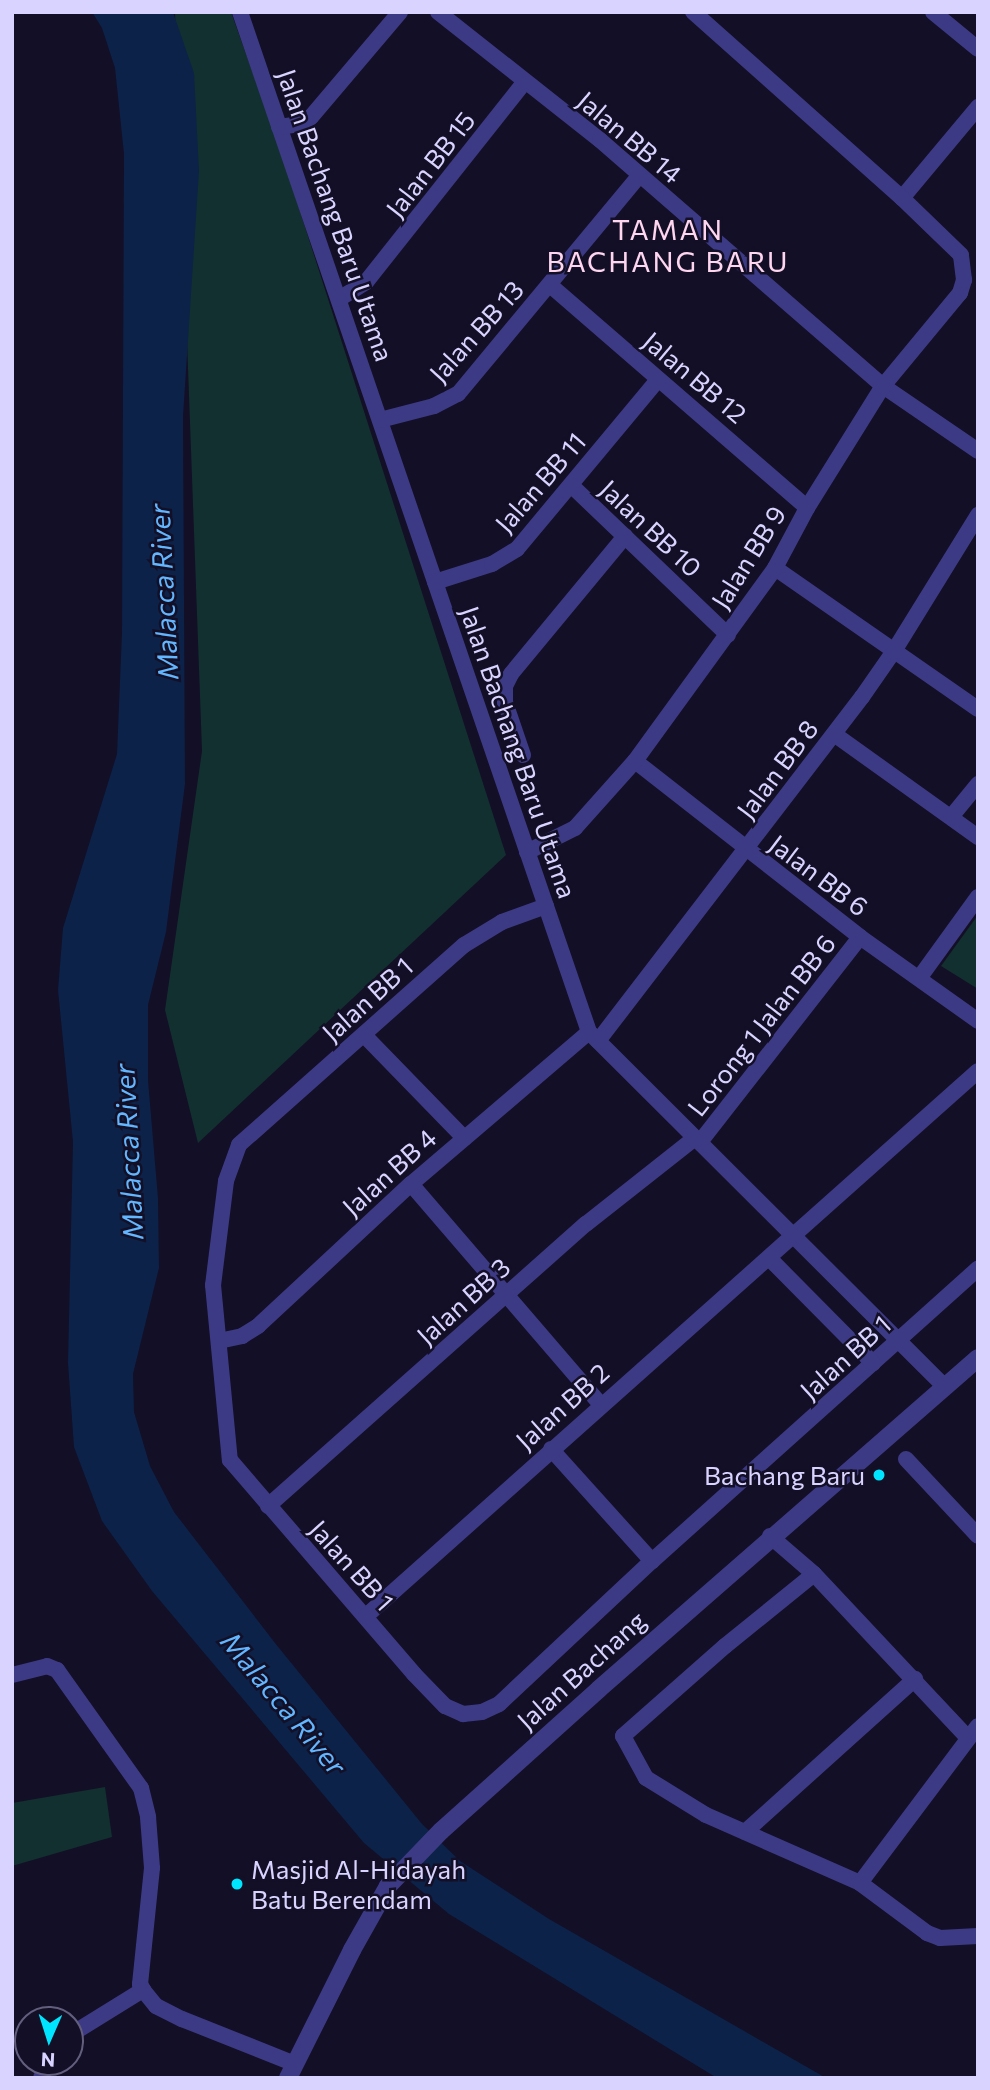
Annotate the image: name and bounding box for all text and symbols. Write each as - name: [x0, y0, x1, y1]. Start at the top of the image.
- street label: Jalan Bachang Baru Utama: [271, 65, 401, 365]
- street label: Jalan BB 14: [572, 84, 688, 190]
- street label: Jalan BB 15: [379, 105, 481, 223]
- district label: TAMAN BACHANG BARU: [548, 212, 788, 278]
- street label: Jalan BB 13: [422, 274, 530, 388]
- street label: Jalan BB 12: [637, 325, 753, 429]
- street label: Jalan BB 11: [488, 426, 592, 538]
- street label: Jalan BB 10: [594, 473, 708, 583]
- street label: Jalan BB 9: [704, 500, 792, 614]
- water label: Malacca River: [142, 503, 184, 681]
- street label: Jalan Bachang Baru Utama: [454, 602, 584, 902]
- street label: Jalan BB 8: [730, 713, 824, 825]
- street label: Jalan BB 6: [763, 828, 875, 922]
- street label: Lorong 1 Jalan BB 6: [681, 928, 841, 1122]
- street label: Jalan BB 1: [315, 950, 419, 1048]
- water label: Malacca River: [107, 1063, 149, 1241]
- street label: Jalan BB 4: [336, 1122, 442, 1222]
- street label: Jalan BB 3: [410, 1251, 516, 1351]
- street label: Jalan BB 1: [793, 1308, 897, 1406]
- street label: Jalan BB 2: [509, 1356, 615, 1456]
- place label: Bachang Baru: [704, 1459, 865, 1491]
- marker: Bachang Baru: [871, 1467, 887, 1483]
- street label: Jalan BB 1: [303, 1513, 401, 1617]
- street label: Jalan Bachang: [510, 1604, 652, 1736]
- water label: Malacca River: [214, 1625, 354, 1781]
- place label: Masjid Al-Hidayah Batu Berendam: [251, 1853, 466, 1914]
- marker: Masjid Al-Hidayah Batu Berendam: [229, 1876, 245, 1892]
- north arrow: [14, 2006, 84, 2076]
- text: N: [40, 2049, 56, 2072]

